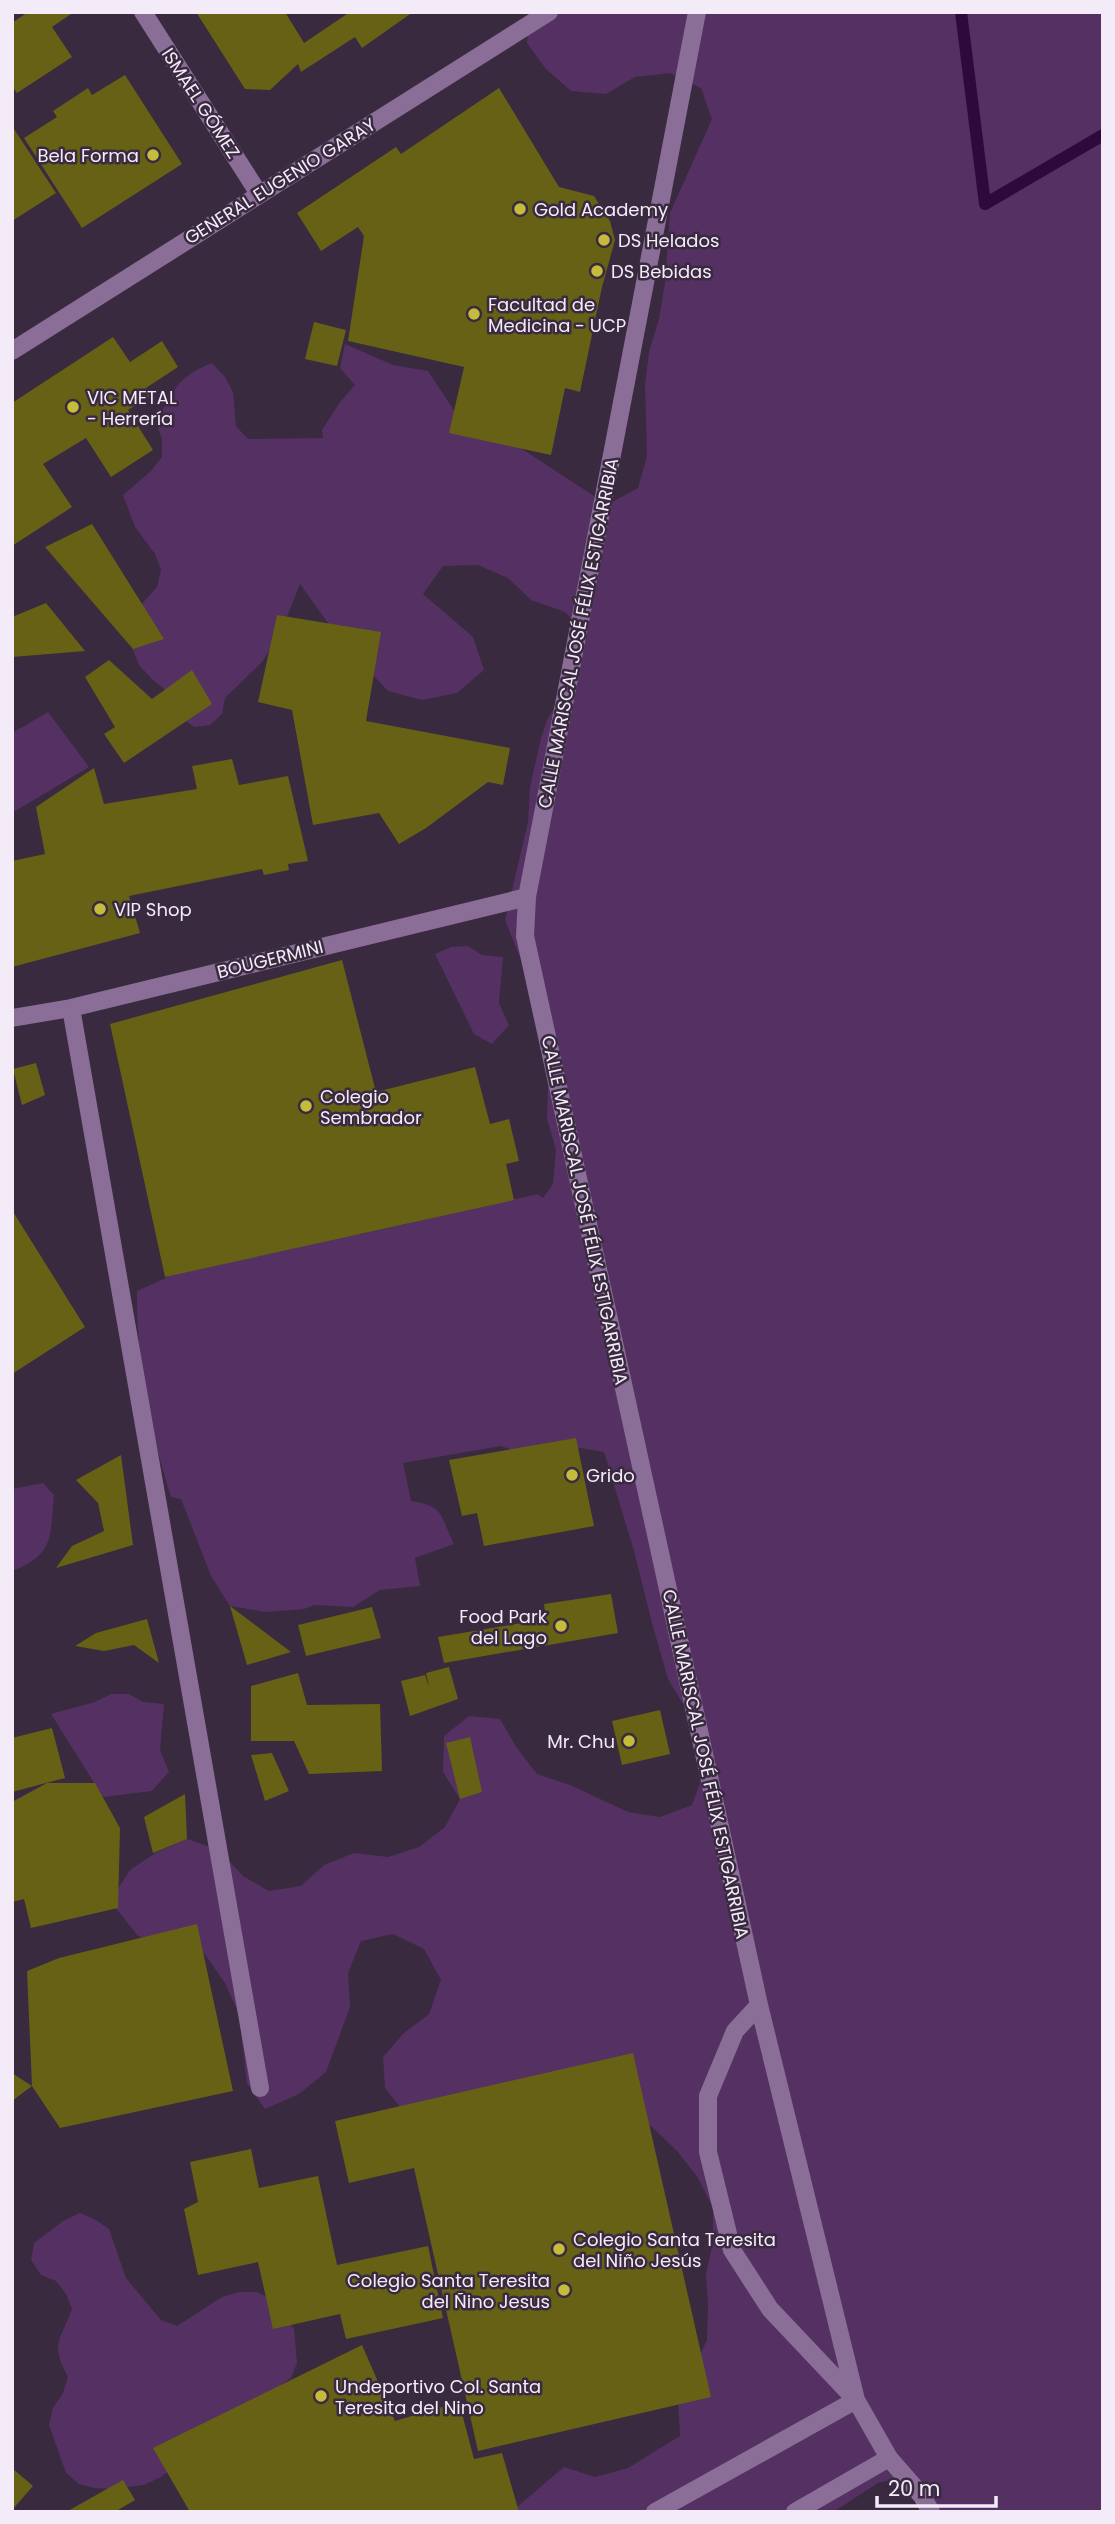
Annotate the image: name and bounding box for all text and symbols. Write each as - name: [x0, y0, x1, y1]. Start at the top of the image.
- street label: ISMAEL GÓMEZ: [156, 43, 246, 163]
- street label: GENERAL EUGENIO GARAY: [180, 112, 381, 250]
- place label: Bela Forma: [37, 143, 139, 168]
- marker: Bela Forma: [145, 147, 161, 163]
- place label: Gold Academy: [534, 197, 668, 222]
- marker: Gold Academy: [512, 201, 528, 217]
- place label: DS Helados: [618, 228, 719, 253]
- marker: DS Helados: [596, 232, 612, 248]
- place label: DS Bebidas: [611, 259, 712, 284]
- marker: DS Bebidas: [589, 263, 605, 279]
- place label: Facultad de Medicina - UCP: [488, 292, 626, 338]
- marker: Facultad de Medicina - UCP: [466, 306, 482, 322]
- place label: VIC METAL - Herrería: [87, 385, 177, 431]
- marker: VIC METAL - Herrería: [65, 399, 81, 415]
- street label: CALLE MARISCAL JOSÉ FÉLIX ESTIGARRIBIA: [532, 456, 624, 810]
- place label: VIP Shop: [114, 897, 192, 922]
- marker: VIP Shop: [92, 901, 108, 917]
- street label: BOUGERMINI: [214, 934, 326, 984]
- street label: CALLE MARISCAL JOSÉ FÉLIX ESTIGARRIBIA: [536, 1033, 634, 1387]
- place label: Colegio Sembrador: [320, 1084, 422, 1130]
- marker: Colegio Sembrador: [298, 1098, 314, 1114]
- place label: Grido: [586, 1463, 635, 1488]
- marker: Grido: [564, 1467, 580, 1483]
- street label: CALLE MARISCAL JOSÉ FÉLIX ESTIGARRIBIA: [657, 1587, 755, 1941]
- place label: Food Park del Lago: [459, 1604, 548, 1650]
- marker: Food Park del Lago: [553, 1618, 569, 1634]
- place label: Mr. Chu: [547, 1729, 615, 1754]
- marker: Mr. Chu: [621, 1733, 637, 1749]
- place label: Colegio Santa Teresita del Niño Jesús: [573, 2227, 776, 2273]
- marker: Colegio Santa Teresita del Niño Jesús: [551, 2241, 567, 2257]
- place label: Colegio Santa Teresita del Ñino Jesus: [347, 2268, 550, 2314]
- marker: Colegio Santa Teresita del Ñino Jesus: [556, 2282, 572, 2298]
- place label: Undeportivo Col. Santa Teresita del Nino: [335, 2374, 541, 2420]
- marker: Undeportivo Col. Santa Teresita del Nino: [313, 2388, 329, 2404]
- scale bar: [877, 2464, 996, 2508]
- text: 20 m: [888, 2474, 941, 2503]

